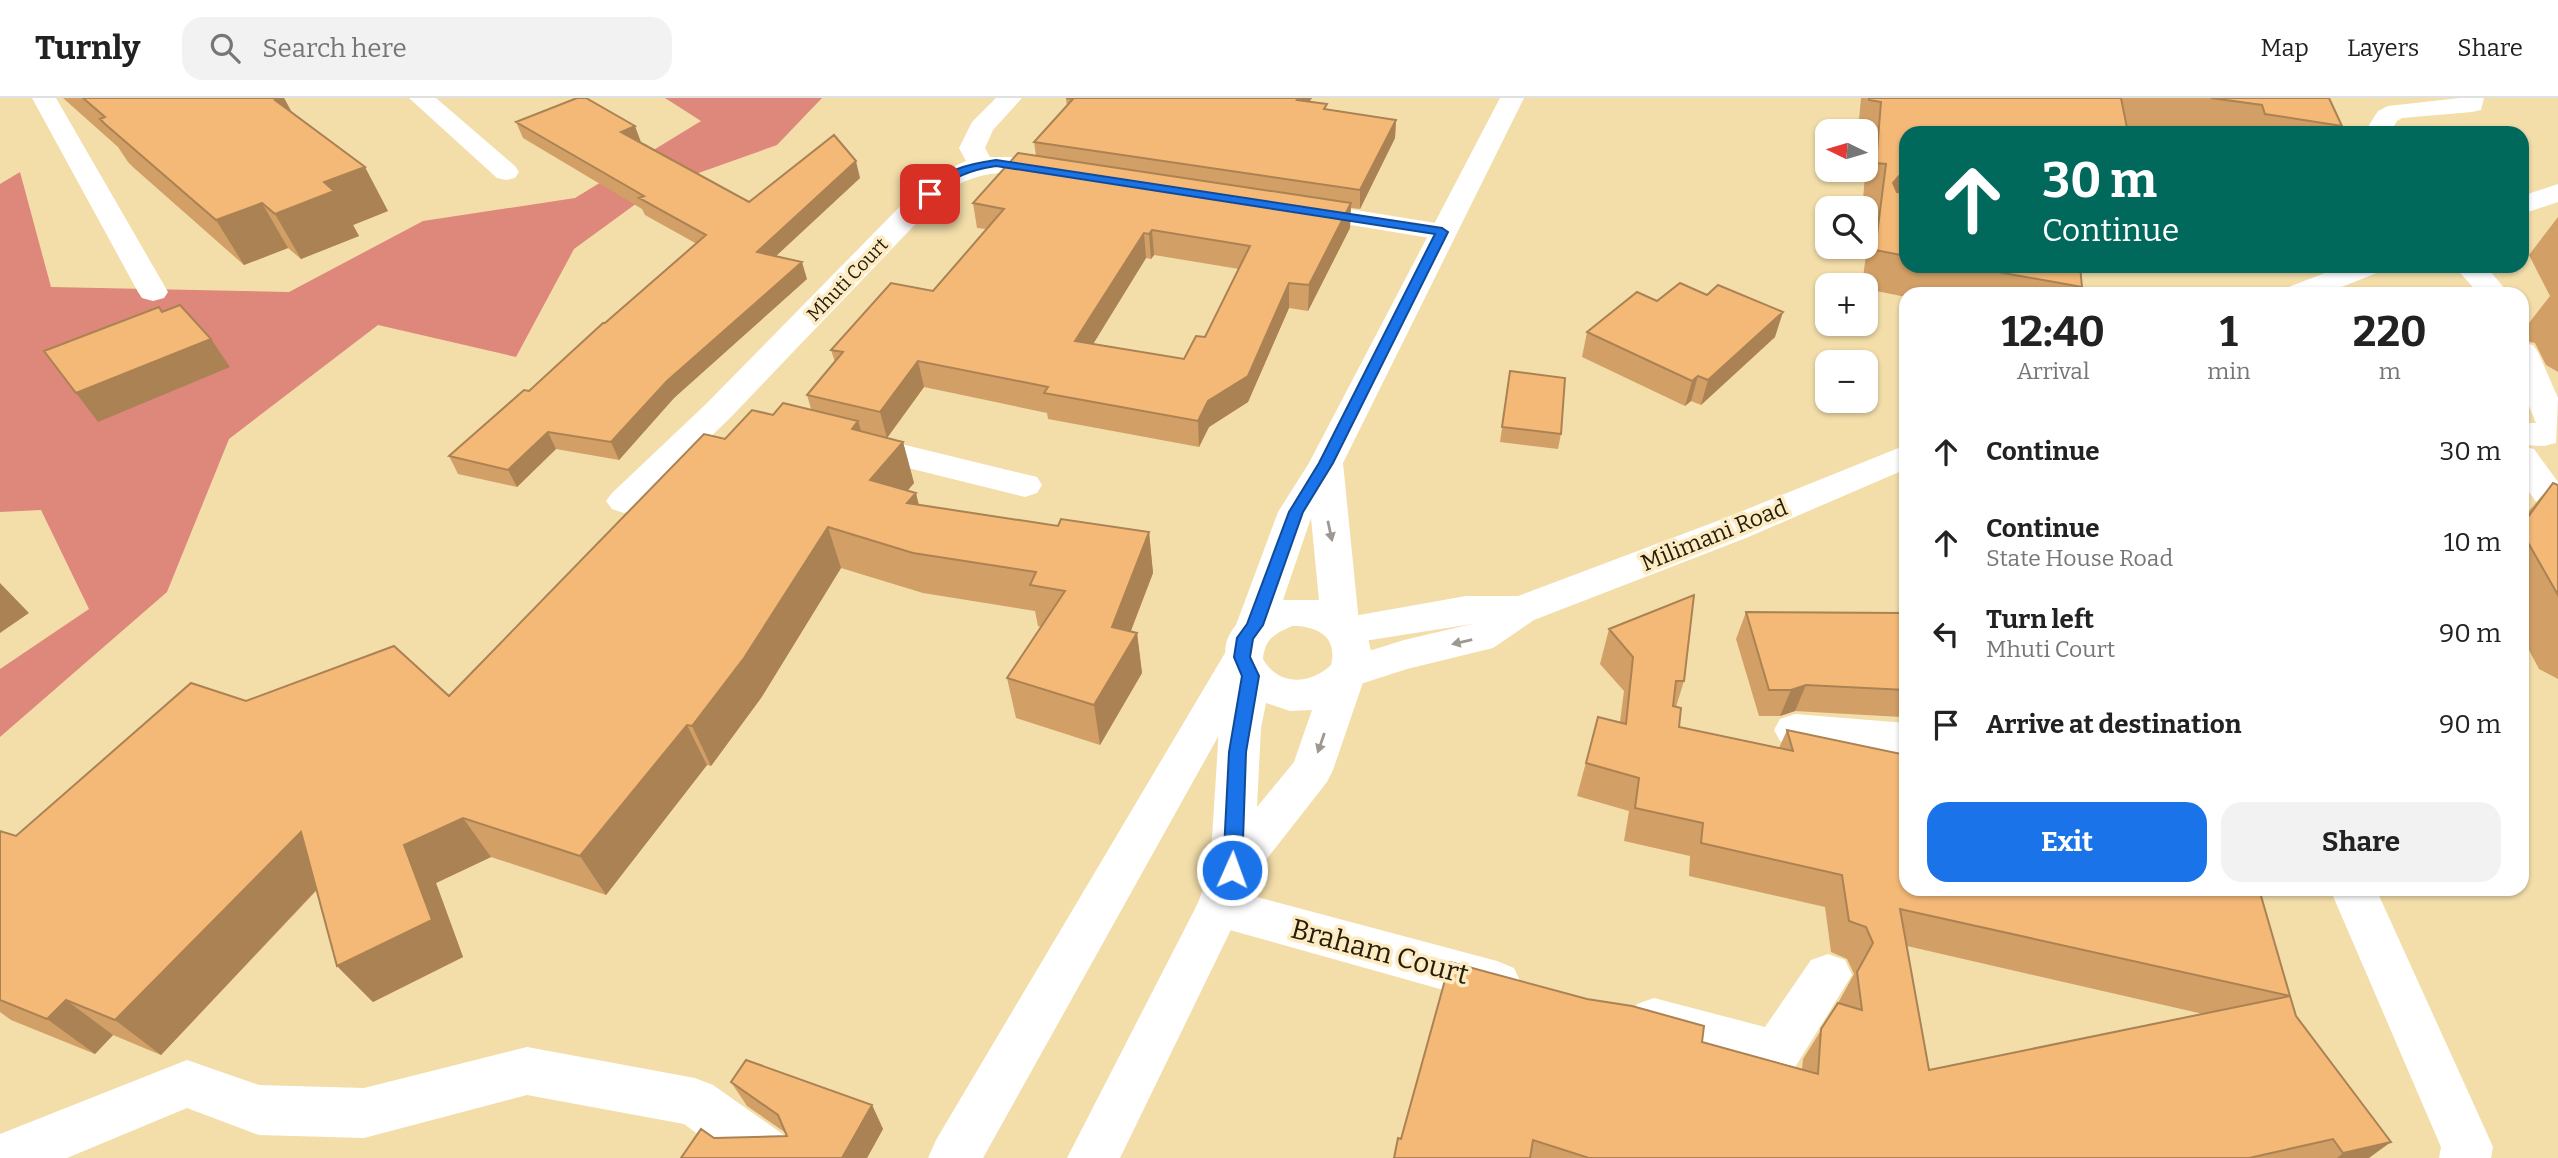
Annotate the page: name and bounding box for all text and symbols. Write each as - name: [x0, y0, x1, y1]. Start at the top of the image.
- search box: [182, 17, 672, 80]
- text: Turnly: [35, 28, 140, 68]
- icon: search: [206, 29, 244, 67]
- text: Search here: [262, 33, 407, 64]
- text: Map: [2261, 34, 2309, 62]
- text: Layers: [2347, 34, 2419, 62]
- text: Share: [2457, 34, 2523, 62]
- north arrow: [1815, 119, 1878, 182]
- map controls: [1815, 119, 1878, 413]
- text: 30 m: [2042, 151, 2157, 210]
- icon: ahead: [1927, 154, 2018, 245]
- pin: [900, 164, 960, 224]
- icon: arrive: [911, 175, 949, 213]
- button: search: [1815, 196, 1878, 259]
- text: Continue: [2042, 211, 2179, 249]
- street label: Mhuti Court: [802, 233, 893, 326]
- button: +: [1815, 273, 1878, 336]
- text: 12:40: [2001, 307, 2105, 357]
- text: 1: [2220, 307, 2238, 357]
- text: 220: [2353, 307, 2427, 357]
- button: −: [1815, 350, 1878, 413]
- text: Arrival: [2017, 357, 2090, 385]
- text: min: [2207, 357, 2251, 385]
- text: m: [2379, 357, 2401, 385]
- icon: ahead: [1927, 433, 1965, 471]
- text: Continue: [1986, 436, 2100, 467]
- text: 30 m: [2440, 436, 2501, 467]
- street label: Milimani Road: [1637, 493, 1792, 577]
- text: Continue: [1986, 513, 2100, 544]
- one-way arrow: [1325, 520, 1336, 542]
- icon: ahead: [1927, 524, 1965, 562]
- text: 10 m: [2444, 527, 2501, 558]
- text: State House Road: [1986, 544, 2173, 572]
- text: Turn left: [1986, 604, 2094, 635]
- icon: left: [1927, 615, 1965, 653]
- text: 90 m: [2439, 618, 2501, 649]
- text: Mhuti Court: [1986, 635, 2115, 663]
- one-way arrow: [1451, 637, 1473, 648]
- icon: arrive: [1927, 706, 1965, 744]
- text: Arrive at destination: [1986, 709, 2241, 740]
- text: 90 m: [2439, 709, 2501, 740]
- one-way arrow: [1315, 733, 1326, 754]
- button: Exit: [1927, 802, 2207, 882]
- button: Share: [2221, 802, 2501, 882]
- position arrow: [1195, 833, 1269, 907]
- street label: Braham Court: [1287, 912, 1472, 991]

